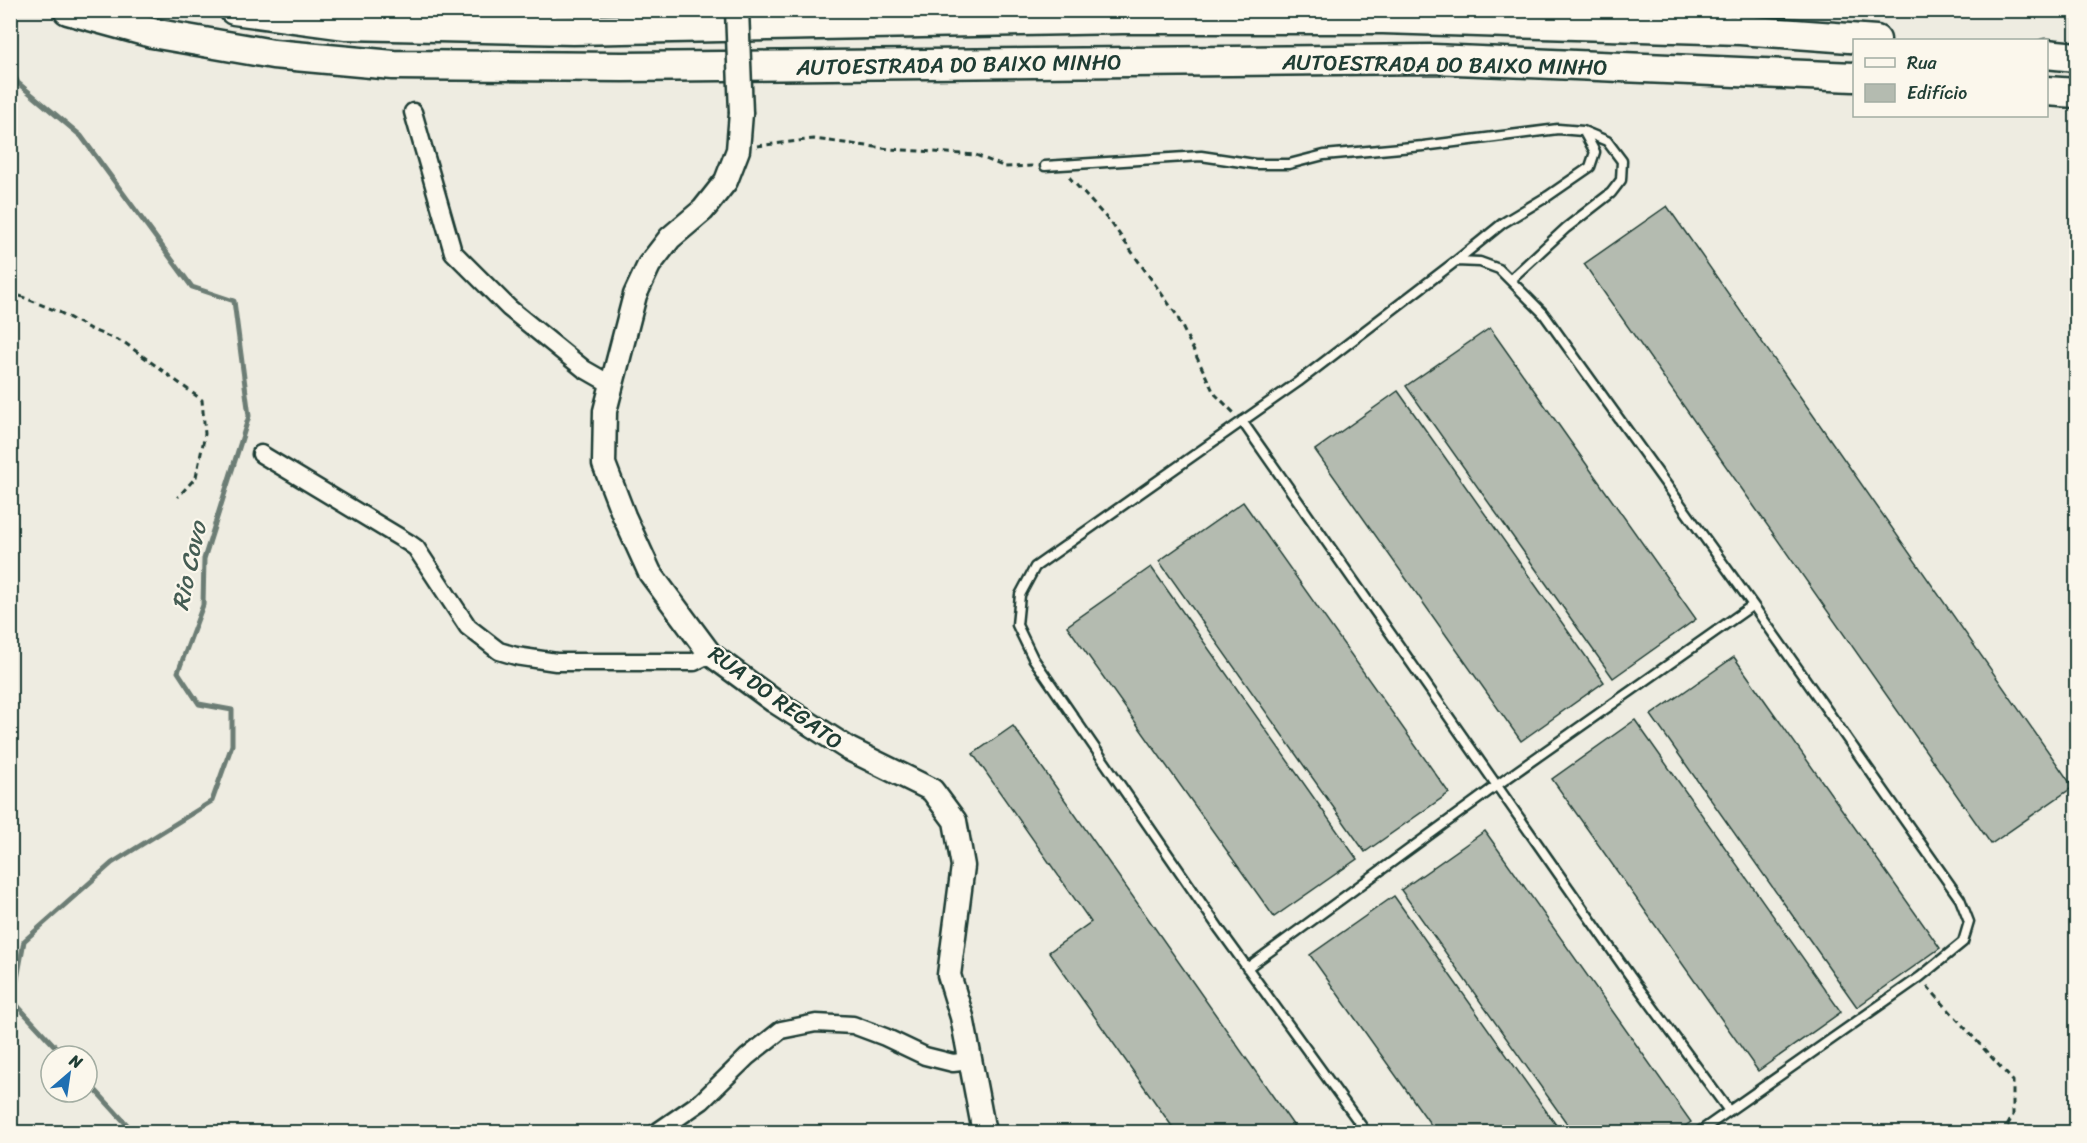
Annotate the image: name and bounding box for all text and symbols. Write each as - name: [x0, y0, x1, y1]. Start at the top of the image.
- legend: [1853, 39, 2048, 117]
- street label: AUTOESTRADA DO BAIXO MINHO: [795, 42, 1122, 87]
- street label: AUTOESTRADA DO BAIXO MINHO: [1281, 42, 1608, 87]
- text: Rua: [1907, 47, 1938, 79]
- text: Edifício: [1907, 77, 1967, 109]
- water label: Rio Covo: [159, 516, 219, 614]
- street label: RUA DO REGATO: [700, 635, 852, 760]
- north arrow: [39, 1044, 99, 1104]
- text: N: [63, 1045, 89, 1077]

